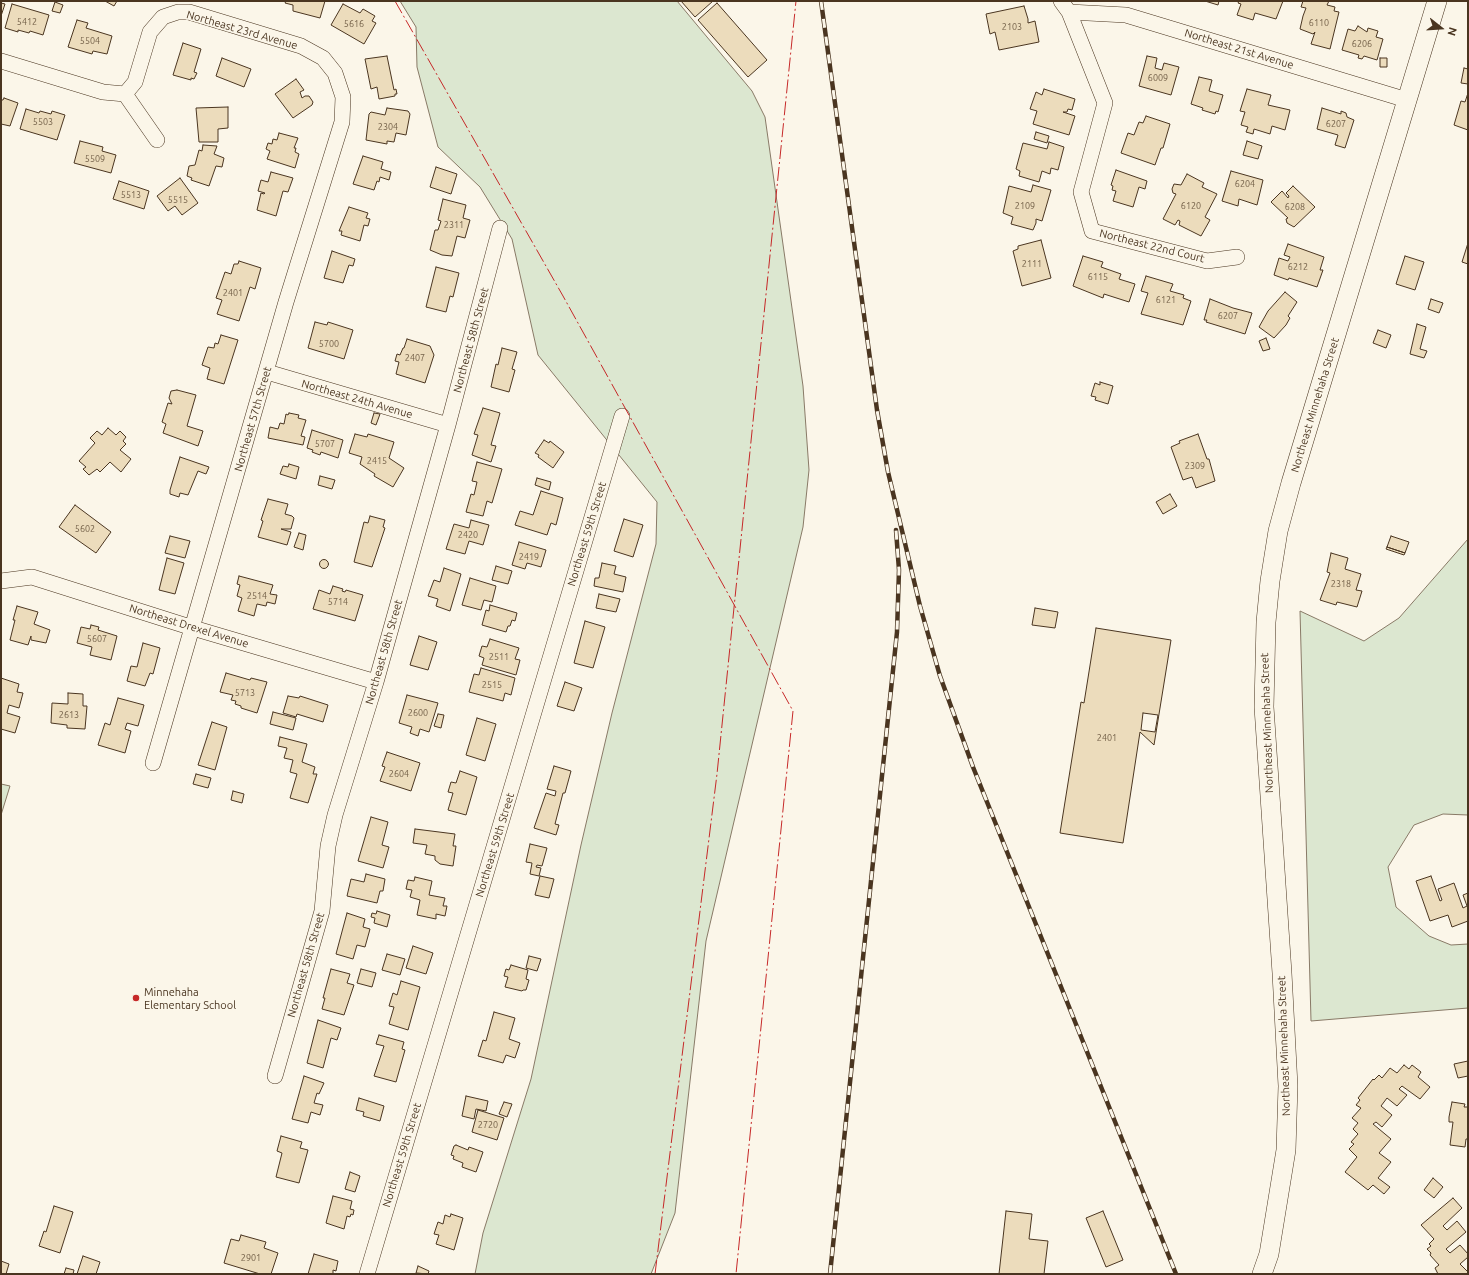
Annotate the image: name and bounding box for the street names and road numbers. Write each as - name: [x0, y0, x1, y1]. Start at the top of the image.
- street label: Northeast 23rd Avenue: [185, 8, 299, 52]
- street label: Northeast 21st Avenue: [1183, 26, 1295, 72]
- street label: Northeast 22nd Court: [1098, 227, 1206, 265]
- street label: Northeast 58th Street: [451, 286, 491, 394]
- street label: Northeast Minnehaha Street: [1288, 336, 1342, 474]
- street label: Northeast 57th Street: [232, 365, 274, 473]
- street label: Northeast 24th Avenue: [300, 377, 414, 421]
- street label: Northeast 59th Street: [565, 480, 609, 588]
- street label: Northeast 58th Street: [363, 598, 405, 706]
- street label: Northeast Drexel Avenue: [128, 602, 250, 650]
- street label: Northeast Minnehaha Street: [1258, 653, 1276, 793]
- street label: Northeast 59th Street: [473, 791, 517, 899]
- street label: Northeast 58th Street: [285, 911, 327, 1019]
- street label: Northeast Minnehaha Street: [1275, 976, 1293, 1116]
- street label: Northeast 59th Street: [380, 1101, 424, 1209]

